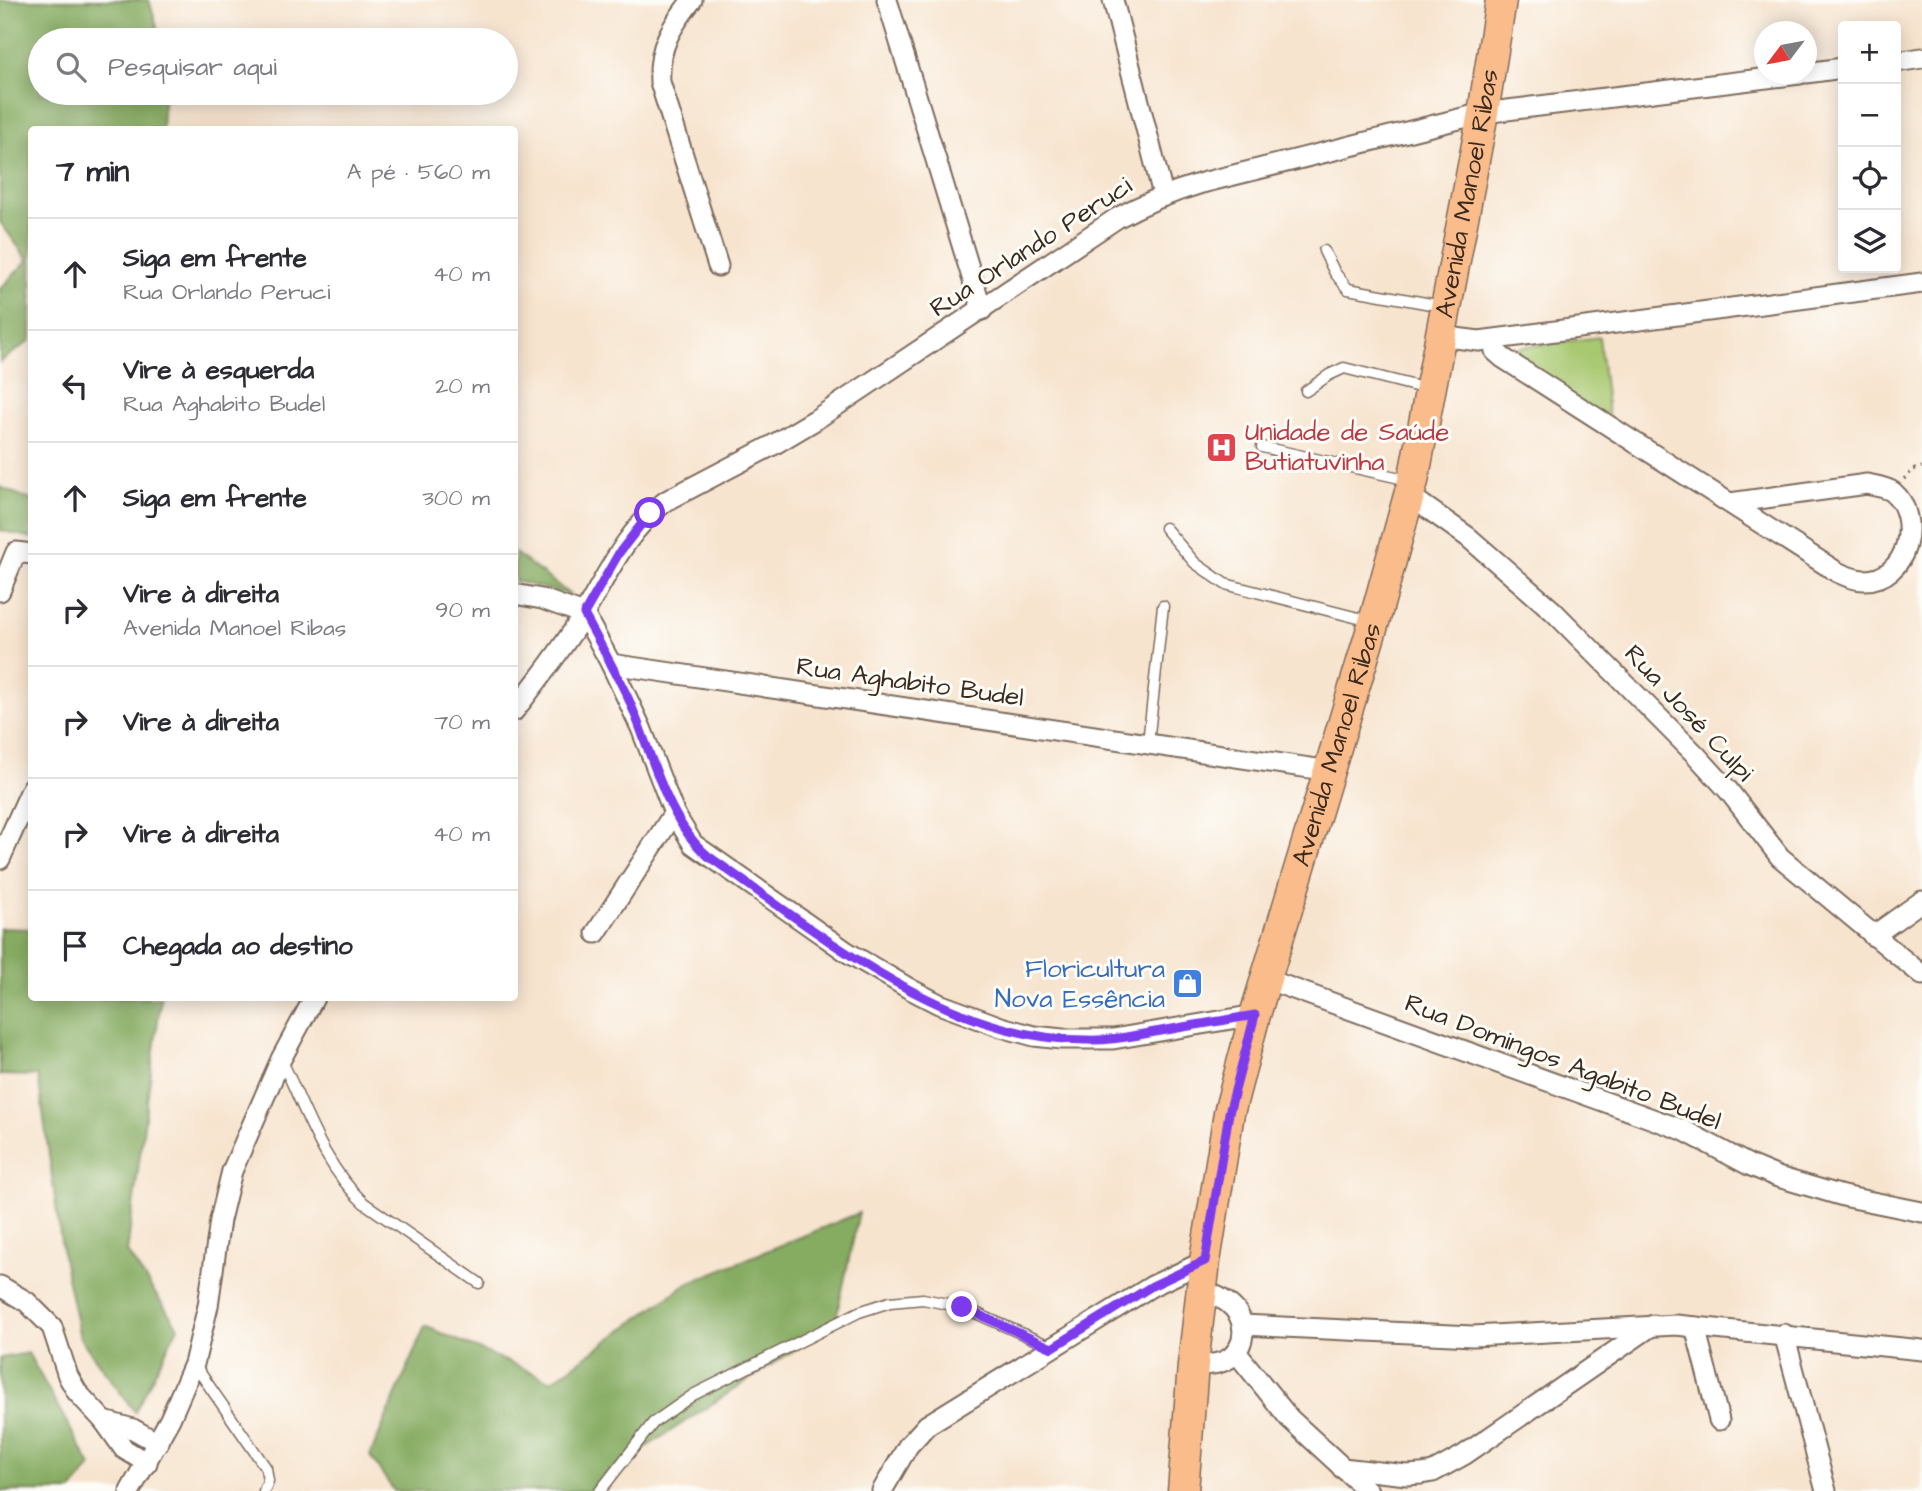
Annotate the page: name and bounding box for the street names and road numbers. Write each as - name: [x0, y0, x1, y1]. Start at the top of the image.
- street label: Avenida Manoel Ribas: [1426, 66, 1508, 321]
- street label: Rua Orlando Peruci: [923, 168, 1139, 326]
- street label: Avenida Manoel Ribas: [1283, 618, 1391, 871]
- street label: Rua José Culpi: [1616, 637, 1762, 789]
- street label: Rua Aghabito Budel: [794, 648, 1026, 718]
- street label: Rua Domingos Agabito Budel: [1399, 985, 1726, 1141]

